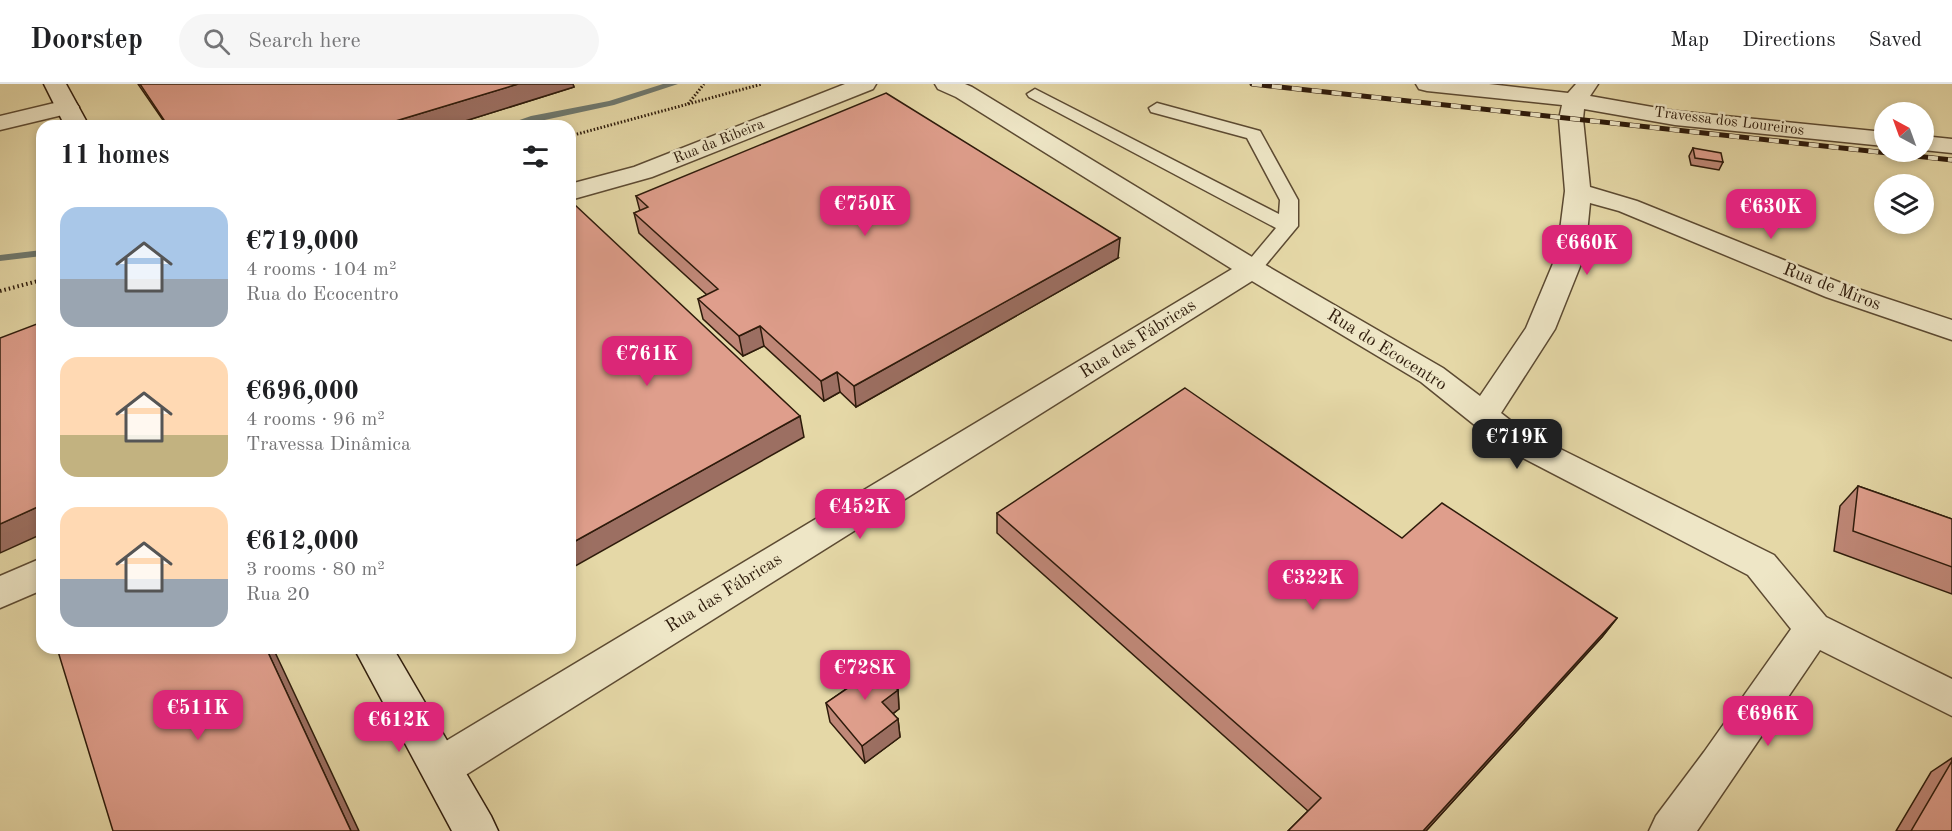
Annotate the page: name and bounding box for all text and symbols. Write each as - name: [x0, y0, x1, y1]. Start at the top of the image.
- search box: [179, 14, 599, 68]
- icon: search: [200, 25, 233, 58]
- text: Doorstep: [30, 27, 143, 55]
- text: Search here: [248, 30, 361, 52]
- text: Map: [1670, 30, 1709, 51]
- text: Directions: [1742, 30, 1836, 51]
- text: Saved: [1869, 30, 1922, 51]
- north arrow: [1874, 102, 1934, 162]
- map controls: [1874, 102, 1934, 234]
- street label: Travessa dos Loureiros: [1653, 105, 1805, 139]
- street label: Rua da Ribeira: [671, 117, 767, 167]
- icon: filters: [519, 140, 552, 173]
- text: 11 homes: [60, 143, 169, 169]
- button: layers: [1874, 174, 1934, 234]
- pin: €750K: [823, 186, 907, 237]
- pin: €630K: [1729, 189, 1813, 240]
- text: €750K: [834, 195, 896, 215]
- text: €630K: [1740, 198, 1802, 218]
- pin: €660K: [1545, 225, 1629, 276]
- text: €719,000: [246, 229, 359, 255]
- icon: home: [108, 231, 180, 303]
- text: €660K: [1556, 234, 1618, 254]
- text: 4 rooms · 104 m²: [246, 260, 396, 280]
- street label: Rua de Miros: [1781, 260, 1884, 314]
- text: Rua do Ecocentro: [246, 285, 399, 305]
- street label: Rua das Fábricas: [1077, 296, 1200, 382]
- street label: Rua do Ecocentro: [1324, 306, 1450, 394]
- pin: €761K: [605, 336, 689, 387]
- text: €761K: [616, 345, 678, 365]
- text: €696,000: [246, 379, 359, 405]
- icon: home: [108, 381, 180, 453]
- text: 4 rooms · 96 m²: [246, 410, 385, 430]
- pin: €719K: [1475, 419, 1559, 470]
- text: €719K: [1486, 428, 1548, 448]
- text: Travessa Dinâmica: [246, 435, 411, 455]
- pin: €452K: [818, 489, 902, 540]
- text: €452K: [829, 498, 891, 518]
- text: €612,000: [246, 529, 359, 555]
- icon: home: [108, 531, 180, 603]
- street label: Rua das Fábricas: [663, 550, 786, 636]
- text: 3 rooms · 80 m²: [246, 560, 385, 580]
- pin: €322K: [1271, 560, 1355, 611]
- text: €322K: [1282, 569, 1344, 589]
- text: Rua 20: [246, 585, 310, 605]
- pin: €728K: [823, 650, 907, 701]
- text: €728K: [834, 659, 896, 679]
- pin: €511K: [156, 690, 240, 741]
- pin: €696K: [1726, 696, 1810, 747]
- text: €511K: [167, 699, 229, 719]
- pin: €612K: [357, 702, 441, 753]
- text: €696K: [1737, 705, 1799, 725]
- text: €612K: [368, 711, 430, 731]

